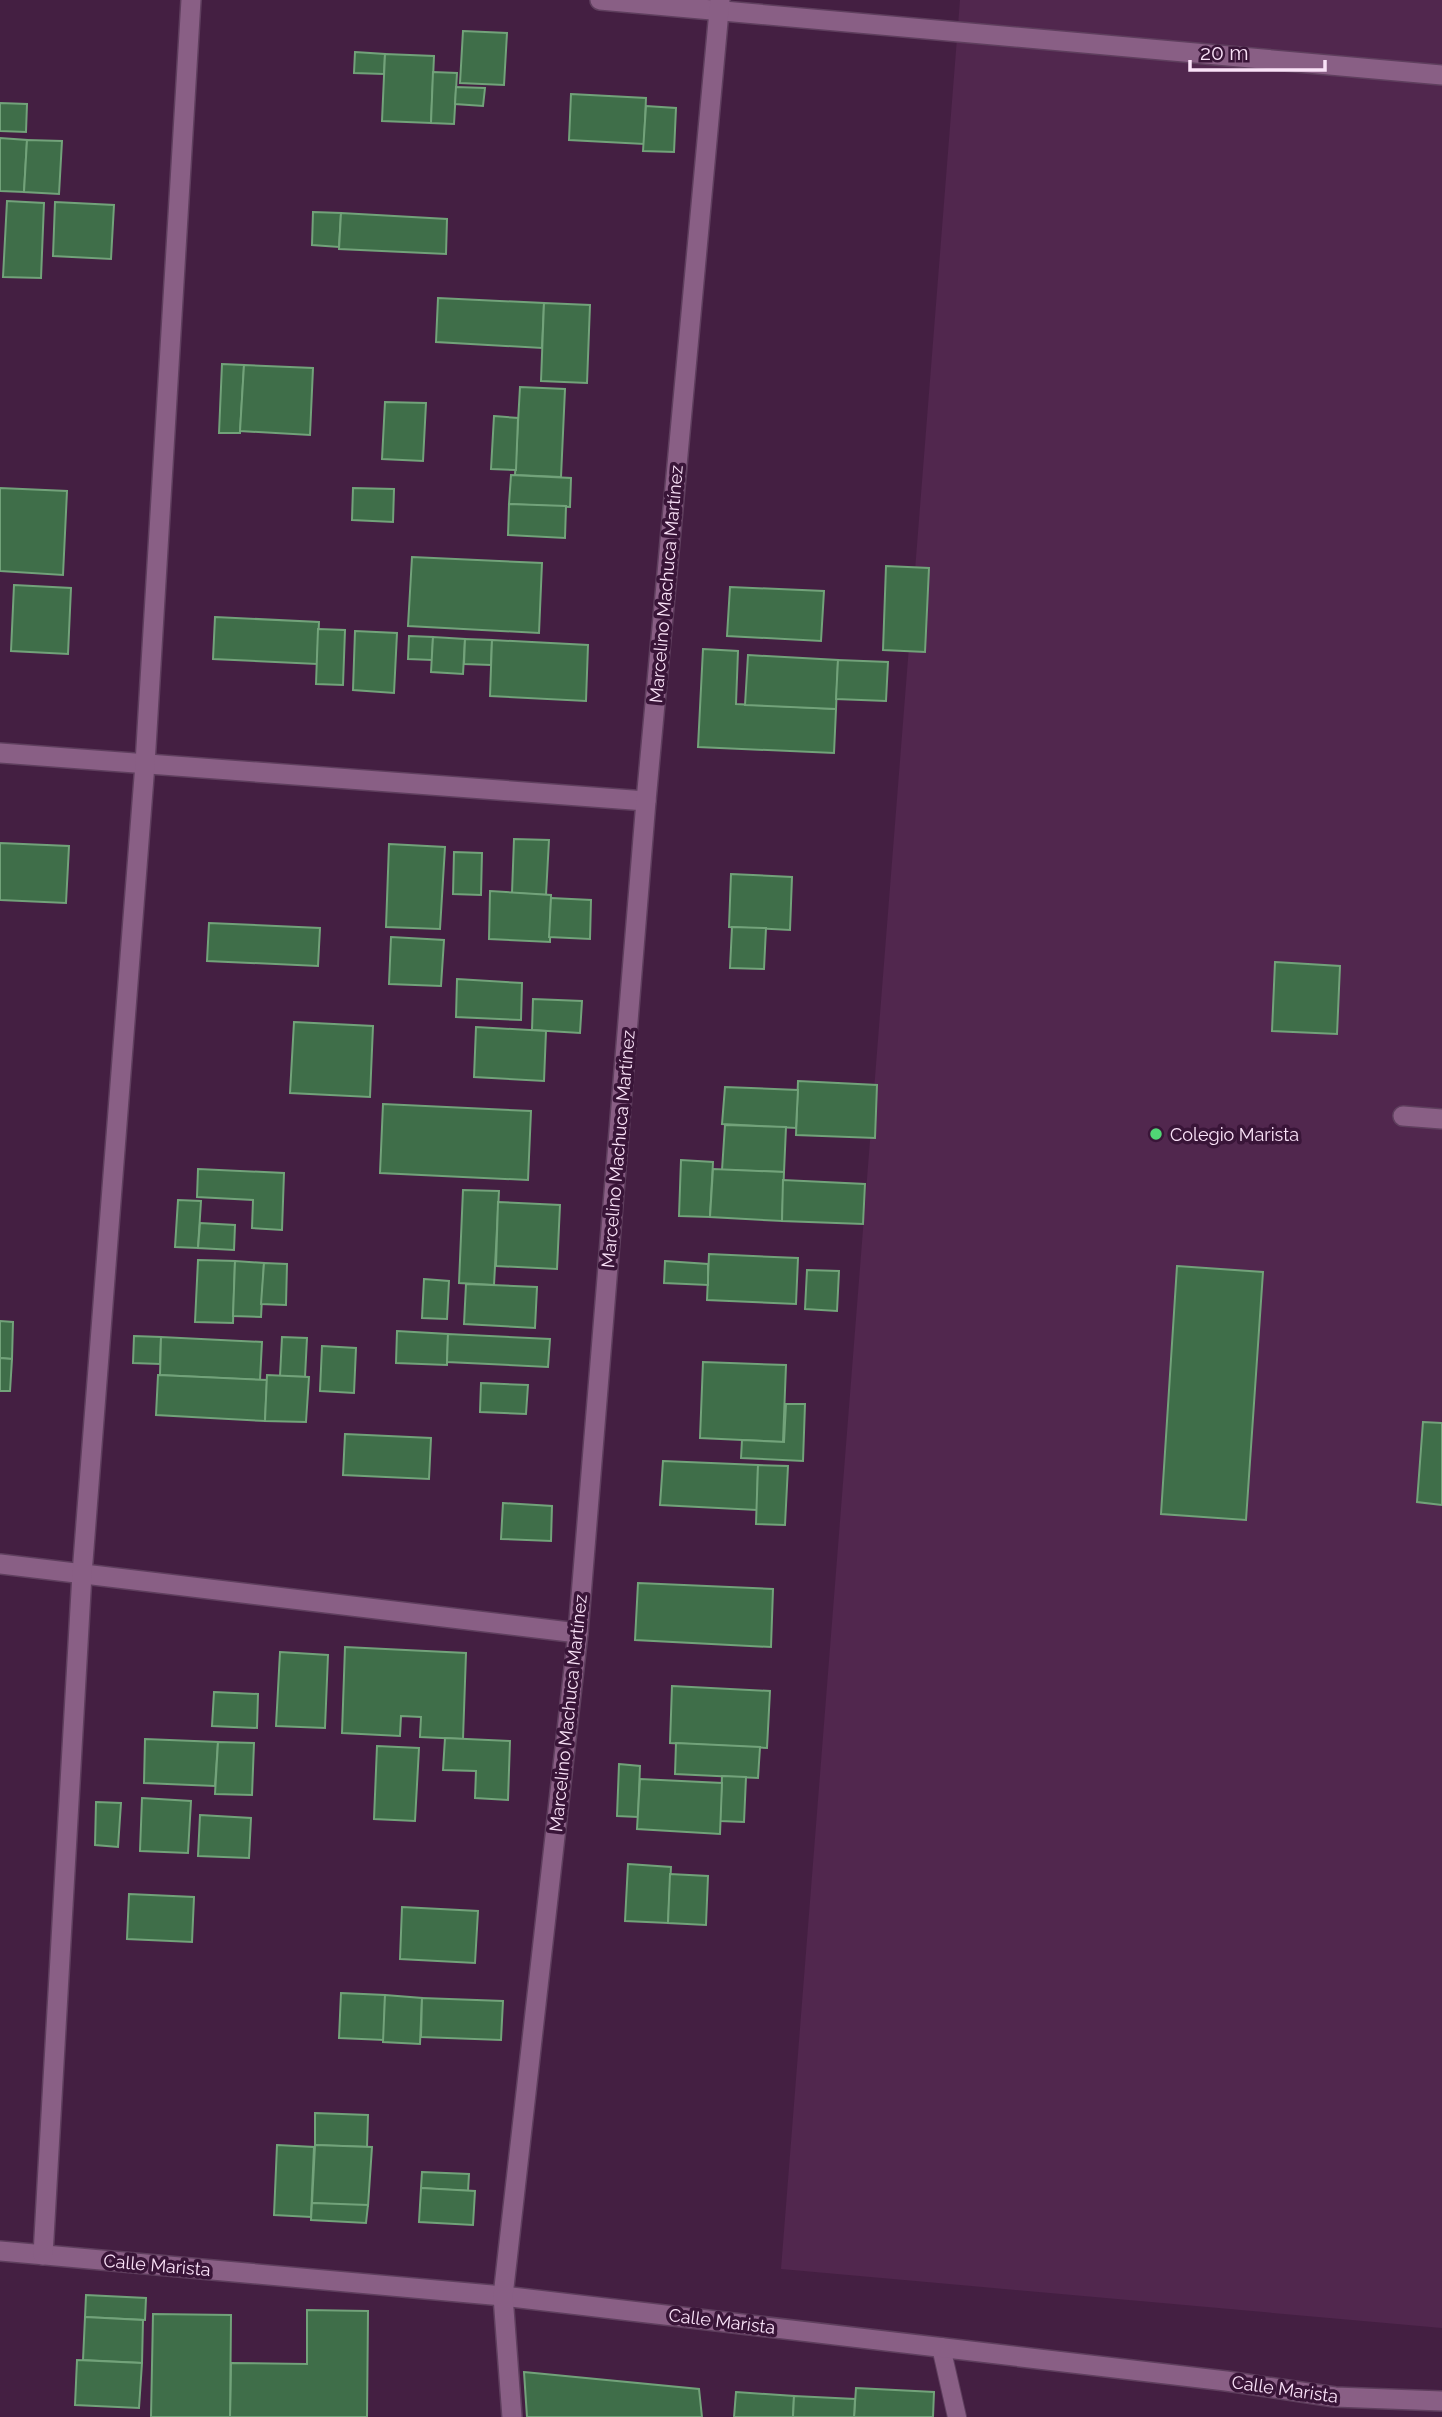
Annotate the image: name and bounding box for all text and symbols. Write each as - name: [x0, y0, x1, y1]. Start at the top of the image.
- scale bar: [1190, 28, 1325, 72]
- text: 20 m: [1200, 40, 1248, 65]
- street label: Marcelino Machuca Martínez: [645, 464, 687, 704]
- street label: Marcelino Machuca Martínez: [597, 1029, 639, 1269]
- place label: Colegio Marista: [1170, 1124, 1299, 1145]
- marker: Colegio Marista: [1148, 1126, 1164, 1142]
- street label: Marcelino Machuca Martínez: [545, 1593, 591, 1833]
- street label: Calle Marista: [103, 2250, 211, 2280]
- street label: Calle Marista: [667, 2304, 777, 2338]
- street label: Calle Marista: [1230, 2371, 1340, 2407]

